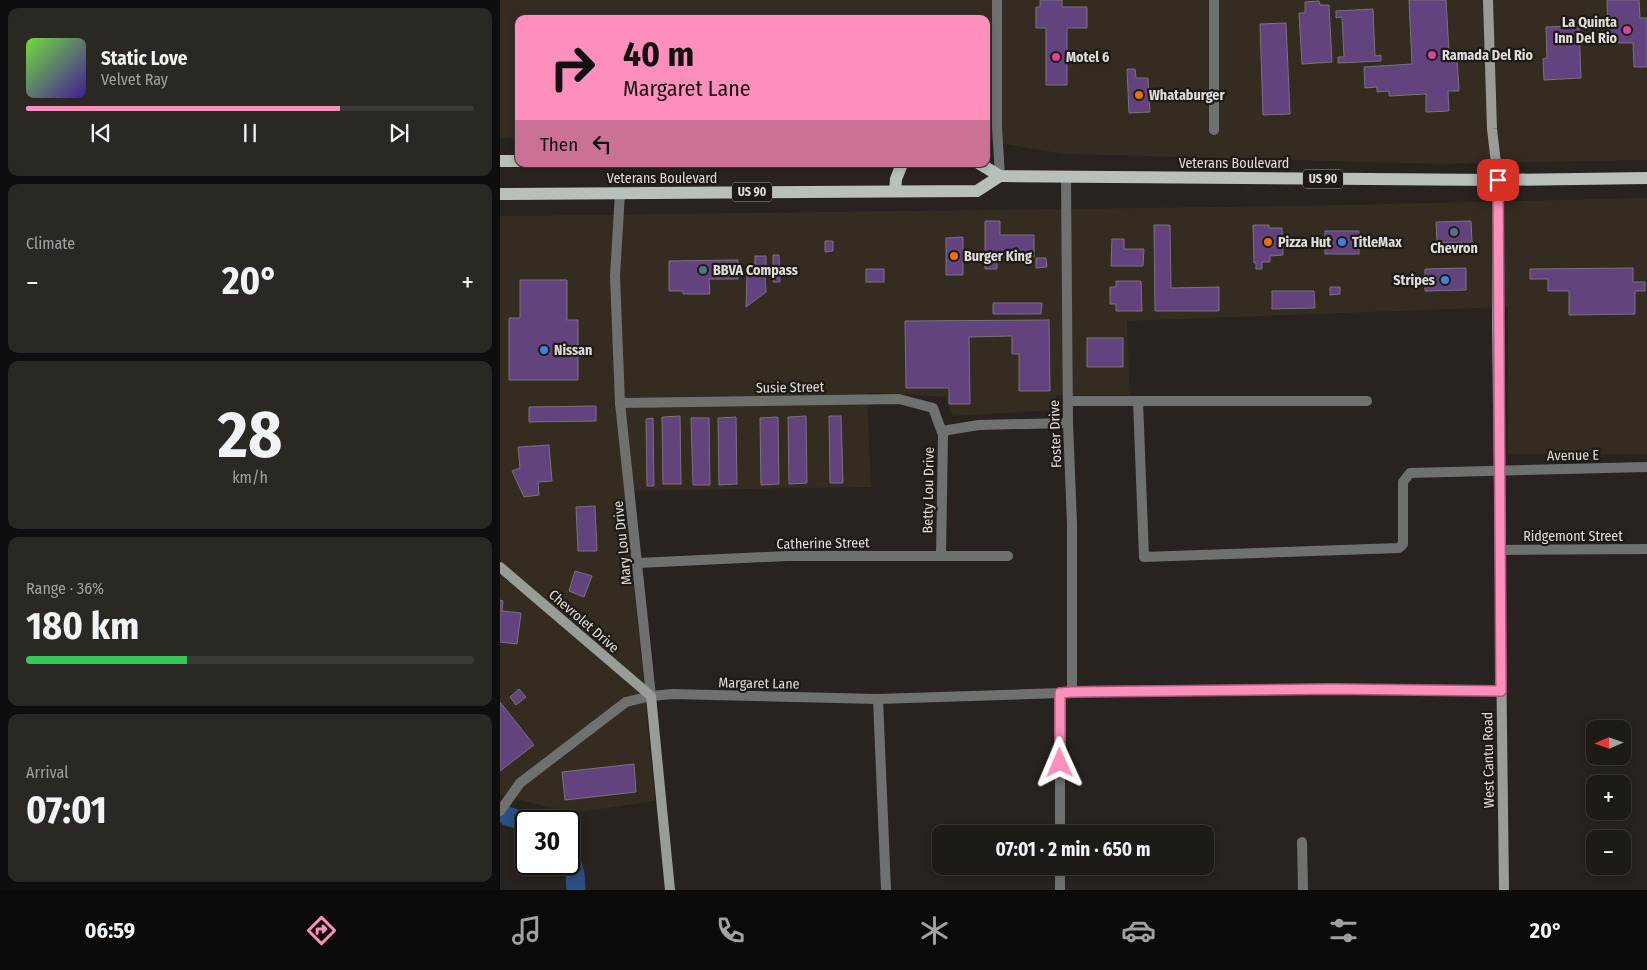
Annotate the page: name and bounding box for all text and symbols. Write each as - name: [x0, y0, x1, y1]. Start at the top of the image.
- place label: La Quinta Inn Del Rio: [1555, 14, 1618, 47]
- marker: La Quinta Inn Del Rio: [1621, 24, 1633, 36]
- text: 40 m: [623, 33, 694, 75]
- icon: right: [540, 35, 605, 100]
- text: Static Love: [101, 47, 188, 70]
- place label: Ramada Del Rio: [1442, 47, 1533, 64]
- place label: Motel 6: [1066, 49, 1109, 66]
- marker: Ramada Del Rio: [1426, 49, 1438, 61]
- marker: Motel 6: [1050, 51, 1062, 63]
- text: Velvet Ray: [101, 70, 168, 89]
- text: Margaret Lane: [623, 75, 751, 102]
- place label: Whataburger: [1149, 87, 1225, 104]
- marker: Whataburger: [1133, 89, 1145, 101]
- icon: previous: [87, 119, 115, 147]
- icon: pause: [236, 119, 264, 147]
- icon: next: [385, 119, 413, 147]
- icon: left: [588, 130, 616, 158]
- text: Then: [540, 133, 578, 156]
- street label: Veterans Boulevard: [1179, 155, 1289, 172]
- pin: [1477, 159, 1519, 201]
- icon: arrive: [1484, 166, 1512, 194]
- street label: Veterans Boulevard: [607, 170, 717, 187]
- road number: US 90: [1303, 170, 1343, 188]
- road number: US 90: [732, 182, 772, 202]
- marker: Chevron: [1448, 226, 1460, 238]
- text: Climate: [26, 234, 75, 253]
- place label: Pizza Hut: [1278, 234, 1332, 251]
- place label: TitleMax: [1352, 234, 1402, 251]
- marker: Pizza Hut: [1262, 236, 1274, 248]
- marker: TitleMax: [1336, 236, 1348, 248]
- place label: Chevron: [1430, 240, 1478, 257]
- place label: Burger King: [964, 248, 1032, 265]
- marker: Burger King: [948, 250, 960, 262]
- text: 20°: [222, 258, 278, 304]
- place label: BBVA Compass: [713, 262, 798, 279]
- marker: BBVA Compass: [697, 264, 709, 276]
- text: −: [26, 266, 39, 299]
- text: +: [461, 266, 474, 299]
- place label: Stripes: [1393, 272, 1435, 289]
- marker: Stripes: [1439, 274, 1451, 286]
- place label: Nissan: [554, 342, 592, 359]
- marker: Nissan: [538, 344, 550, 356]
- street label: Susie Street: [756, 378, 825, 397]
- text: 28: [218, 396, 282, 474]
- street label: Foster Drive: [1046, 400, 1065, 468]
- street label: Betty Lou Drive: [919, 446, 938, 534]
- street label: Avenue E: [1547, 447, 1600, 464]
- text: km/h: [232, 468, 268, 487]
- street label: Mary Lou Drive: [610, 500, 635, 586]
- street label: Ridgemont Street: [1523, 528, 1623, 545]
- street label: Catherine Street: [776, 534, 870, 553]
- text: Range · 36%: [26, 579, 104, 598]
- street label: Chevrolet Drive: [545, 586, 622, 656]
- text: 180 km: [26, 603, 139, 649]
- street label: Margaret Lane: [718, 674, 800, 693]
- street label: West Cantu Road: [1479, 712, 1498, 808]
- north arrow: [1586, 720, 1631, 765]
- map controls: [1586, 720, 1631, 875]
- position arrow: [1033, 736, 1085, 788]
- text: Arrival: [26, 763, 68, 782]
- button: +: [1586, 775, 1631, 820]
- text: 07:01: [26, 787, 107, 833]
- speed limit sign: 30: [515, 810, 580, 875]
- button: −: [1586, 830, 1631, 875]
- text: 07:01 · 2 min · 650 m: [995, 838, 1151, 861]
- icon: directions: [304, 913, 339, 948]
- icon: music: [509, 913, 544, 948]
- icon: phone: [713, 913, 748, 948]
- icon: climate: [917, 913, 952, 948]
- icon: car: [1121, 913, 1156, 948]
- icon: filters: [1326, 913, 1361, 948]
- text: 06:59: [85, 917, 135, 944]
- text: 20°: [1530, 917, 1562, 944]

